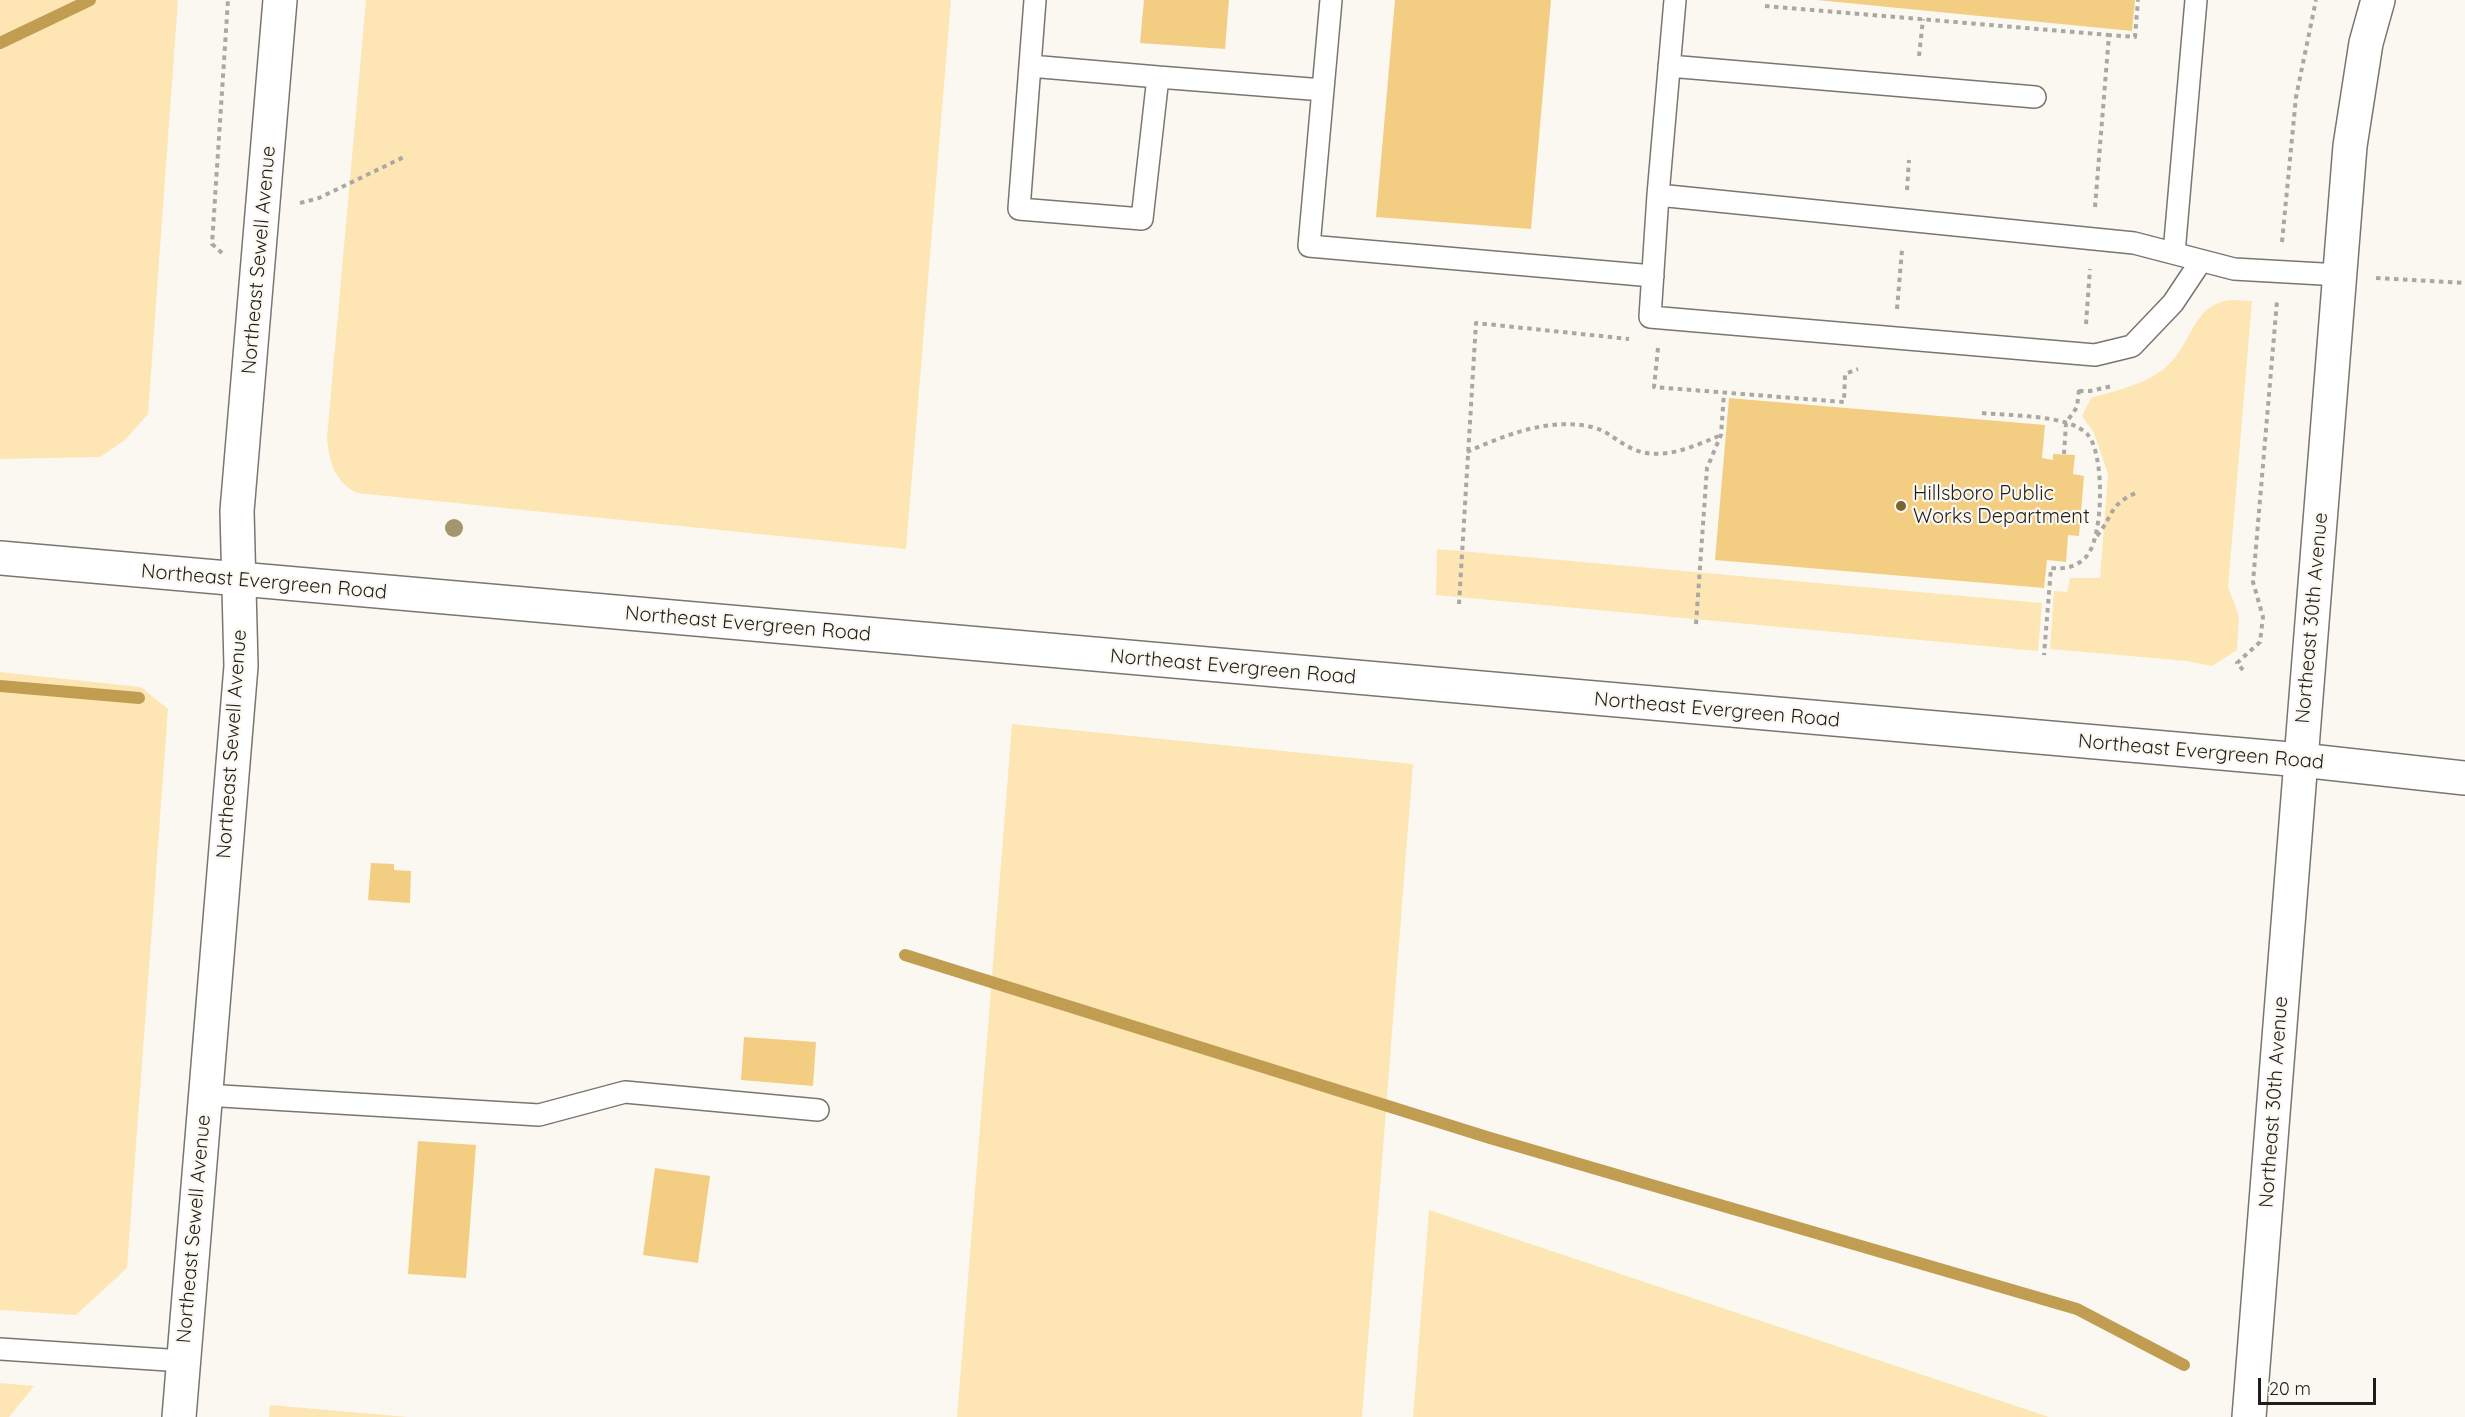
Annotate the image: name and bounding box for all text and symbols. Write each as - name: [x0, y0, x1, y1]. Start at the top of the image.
- street label: Northeast Sewell Avenue: [237, 145, 281, 375]
- place label: Hillsboro Public Works Department: [1913, 482, 2090, 529]
- marker: Hillsboro Public Works Department: [1894, 499, 1908, 513]
- street label: Northeast 30th Avenue: [2291, 511, 2333, 725]
- street label: Northeast Evergreen Road: [140, 559, 388, 605]
- street label: Northeast Evergreen Road: [624, 601, 872, 647]
- street label: Northeast Sewell Avenue: [212, 629, 252, 859]
- street label: Northeast Evergreen Road: [1109, 644, 1357, 690]
- street label: Northeast Evergreen Road: [1593, 687, 1841, 733]
- street label: Northeast Evergreen Road: [2077, 729, 2325, 775]
- street label: Northeast 30th Avenue: [2255, 995, 2293, 1209]
- street label: Northeast Sewell Avenue: [172, 1114, 216, 1344]
- scale bar: [2261, 1366, 2380, 1404]
- text: 20 m: [2269, 1377, 2311, 1400]

